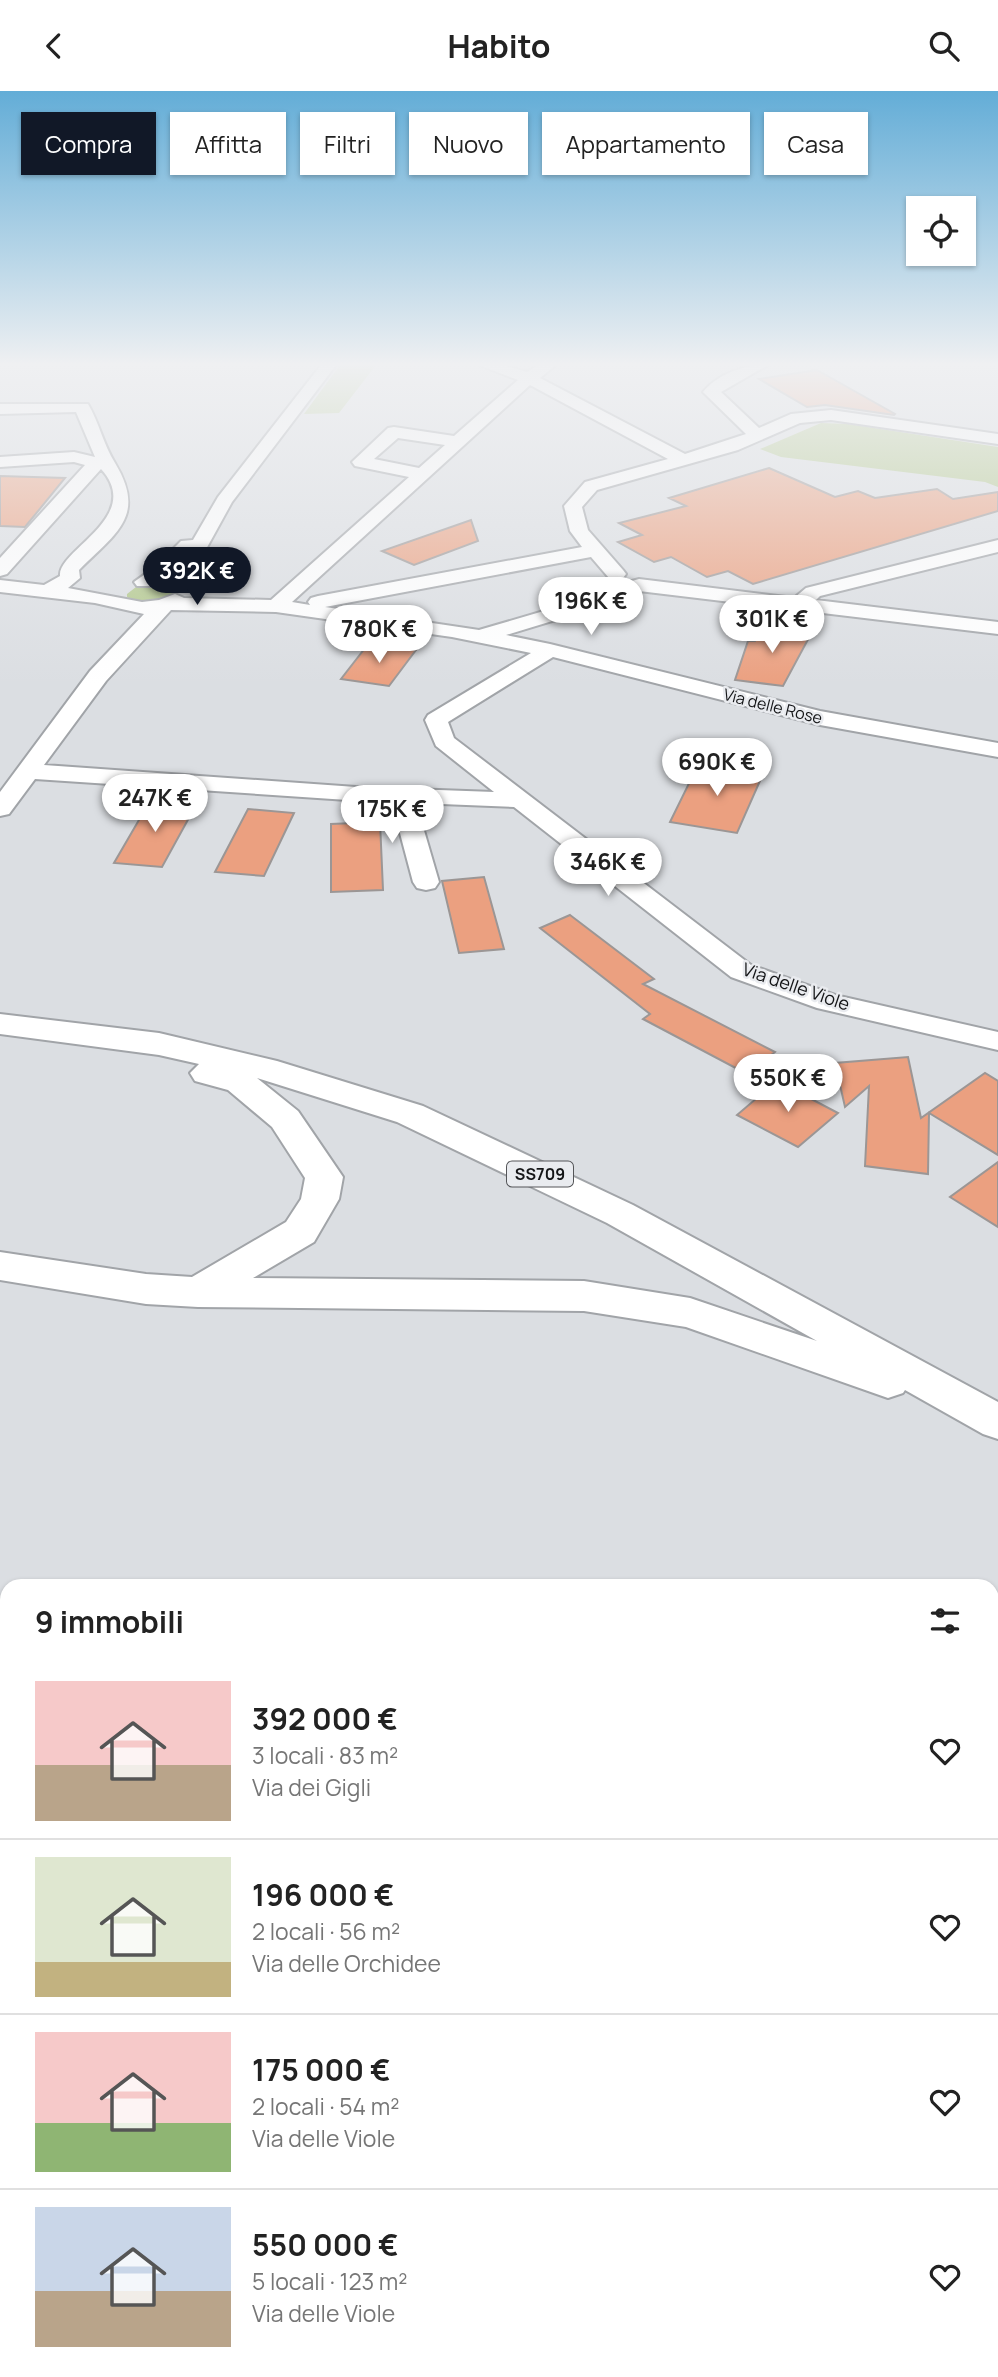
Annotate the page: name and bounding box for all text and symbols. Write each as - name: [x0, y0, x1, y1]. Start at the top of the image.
- text: Habito: [448, 24, 550, 68]
- icon: back: [35, 27, 73, 65]
- icon: search: [925, 27, 963, 65]
- chip: Compra: [21, 112, 156, 175]
- chip: Affitta: [170, 112, 286, 175]
- chip: Filtri: [300, 112, 395, 175]
- chip: Nuovo: [409, 112, 528, 175]
- chip: Appartamento: [542, 112, 750, 175]
- chip: Casa: [764, 112, 868, 175]
- map controls: [906, 196, 976, 266]
- button: locate: [906, 196, 976, 266]
- pin: 392K €: [140, 547, 254, 607]
- text: 392K €: [159, 554, 235, 586]
- pin: 196K €: [534, 577, 648, 637]
- text: 196K €: [554, 584, 628, 616]
- pin: 301K €: [715, 595, 829, 655]
- text: 301K €: [735, 602, 809, 634]
- pin: 780K €: [322, 605, 436, 665]
- text: 780K €: [341, 612, 417, 644]
- street label: Via delle Rose: [721, 683, 825, 729]
- pin: 690K €: [660, 739, 774, 798]
- text: 690K €: [678, 745, 756, 777]
- pin: 247K €: [98, 775, 212, 834]
- text: 247K €: [118, 781, 192, 813]
- pin: 175K €: [335, 785, 449, 845]
- text: 175K €: [357, 792, 427, 824]
- pin: 346K €: [551, 839, 665, 898]
- text: 346K €: [570, 845, 646, 877]
- street label: Via delle Viole: [739, 956, 853, 1016]
- pin: 550K €: [731, 1055, 845, 1114]
- text: 550K €: [750, 1061, 826, 1093]
- road number: SS709: [507, 1161, 573, 1187]
- text: 9 immobili: [35, 1601, 184, 1642]
- icon: filters: [926, 1602, 964, 1640]
- text: 392 000 €: [252, 1698, 398, 1739]
- icon: home: [91, 1709, 175, 1793]
- icon: heart: [926, 1732, 964, 1770]
- text: 3 locali · 83 m²: [252, 1739, 398, 1771]
- text: Via dei Gigli: [252, 1771, 371, 1803]
- text: 196 000 €: [252, 1874, 394, 1915]
- icon: home: [91, 1885, 175, 1969]
- icon: heart: [926, 1908, 964, 1946]
- text: 2 locali · 56 m²: [252, 1915, 400, 1947]
- text: Via delle Orchidee: [252, 1947, 441, 1979]
- text: 175 000 €: [252, 2049, 390, 2090]
- icon: home: [91, 2060, 175, 2144]
- icon: heart: [926, 2083, 964, 2121]
- text: 2 locali · 54 m²: [252, 2090, 399, 2122]
- text: Via delle Viole: [252, 2122, 395, 2154]
- text: 550 000 €: [252, 2224, 399, 2265]
- icon: home: [91, 2235, 175, 2319]
- icon: heart: [926, 2258, 964, 2296]
- text: 5 locali · 123 m²: [252, 2265, 408, 2297]
- text: Via delle Viole: [252, 2297, 395, 2329]

